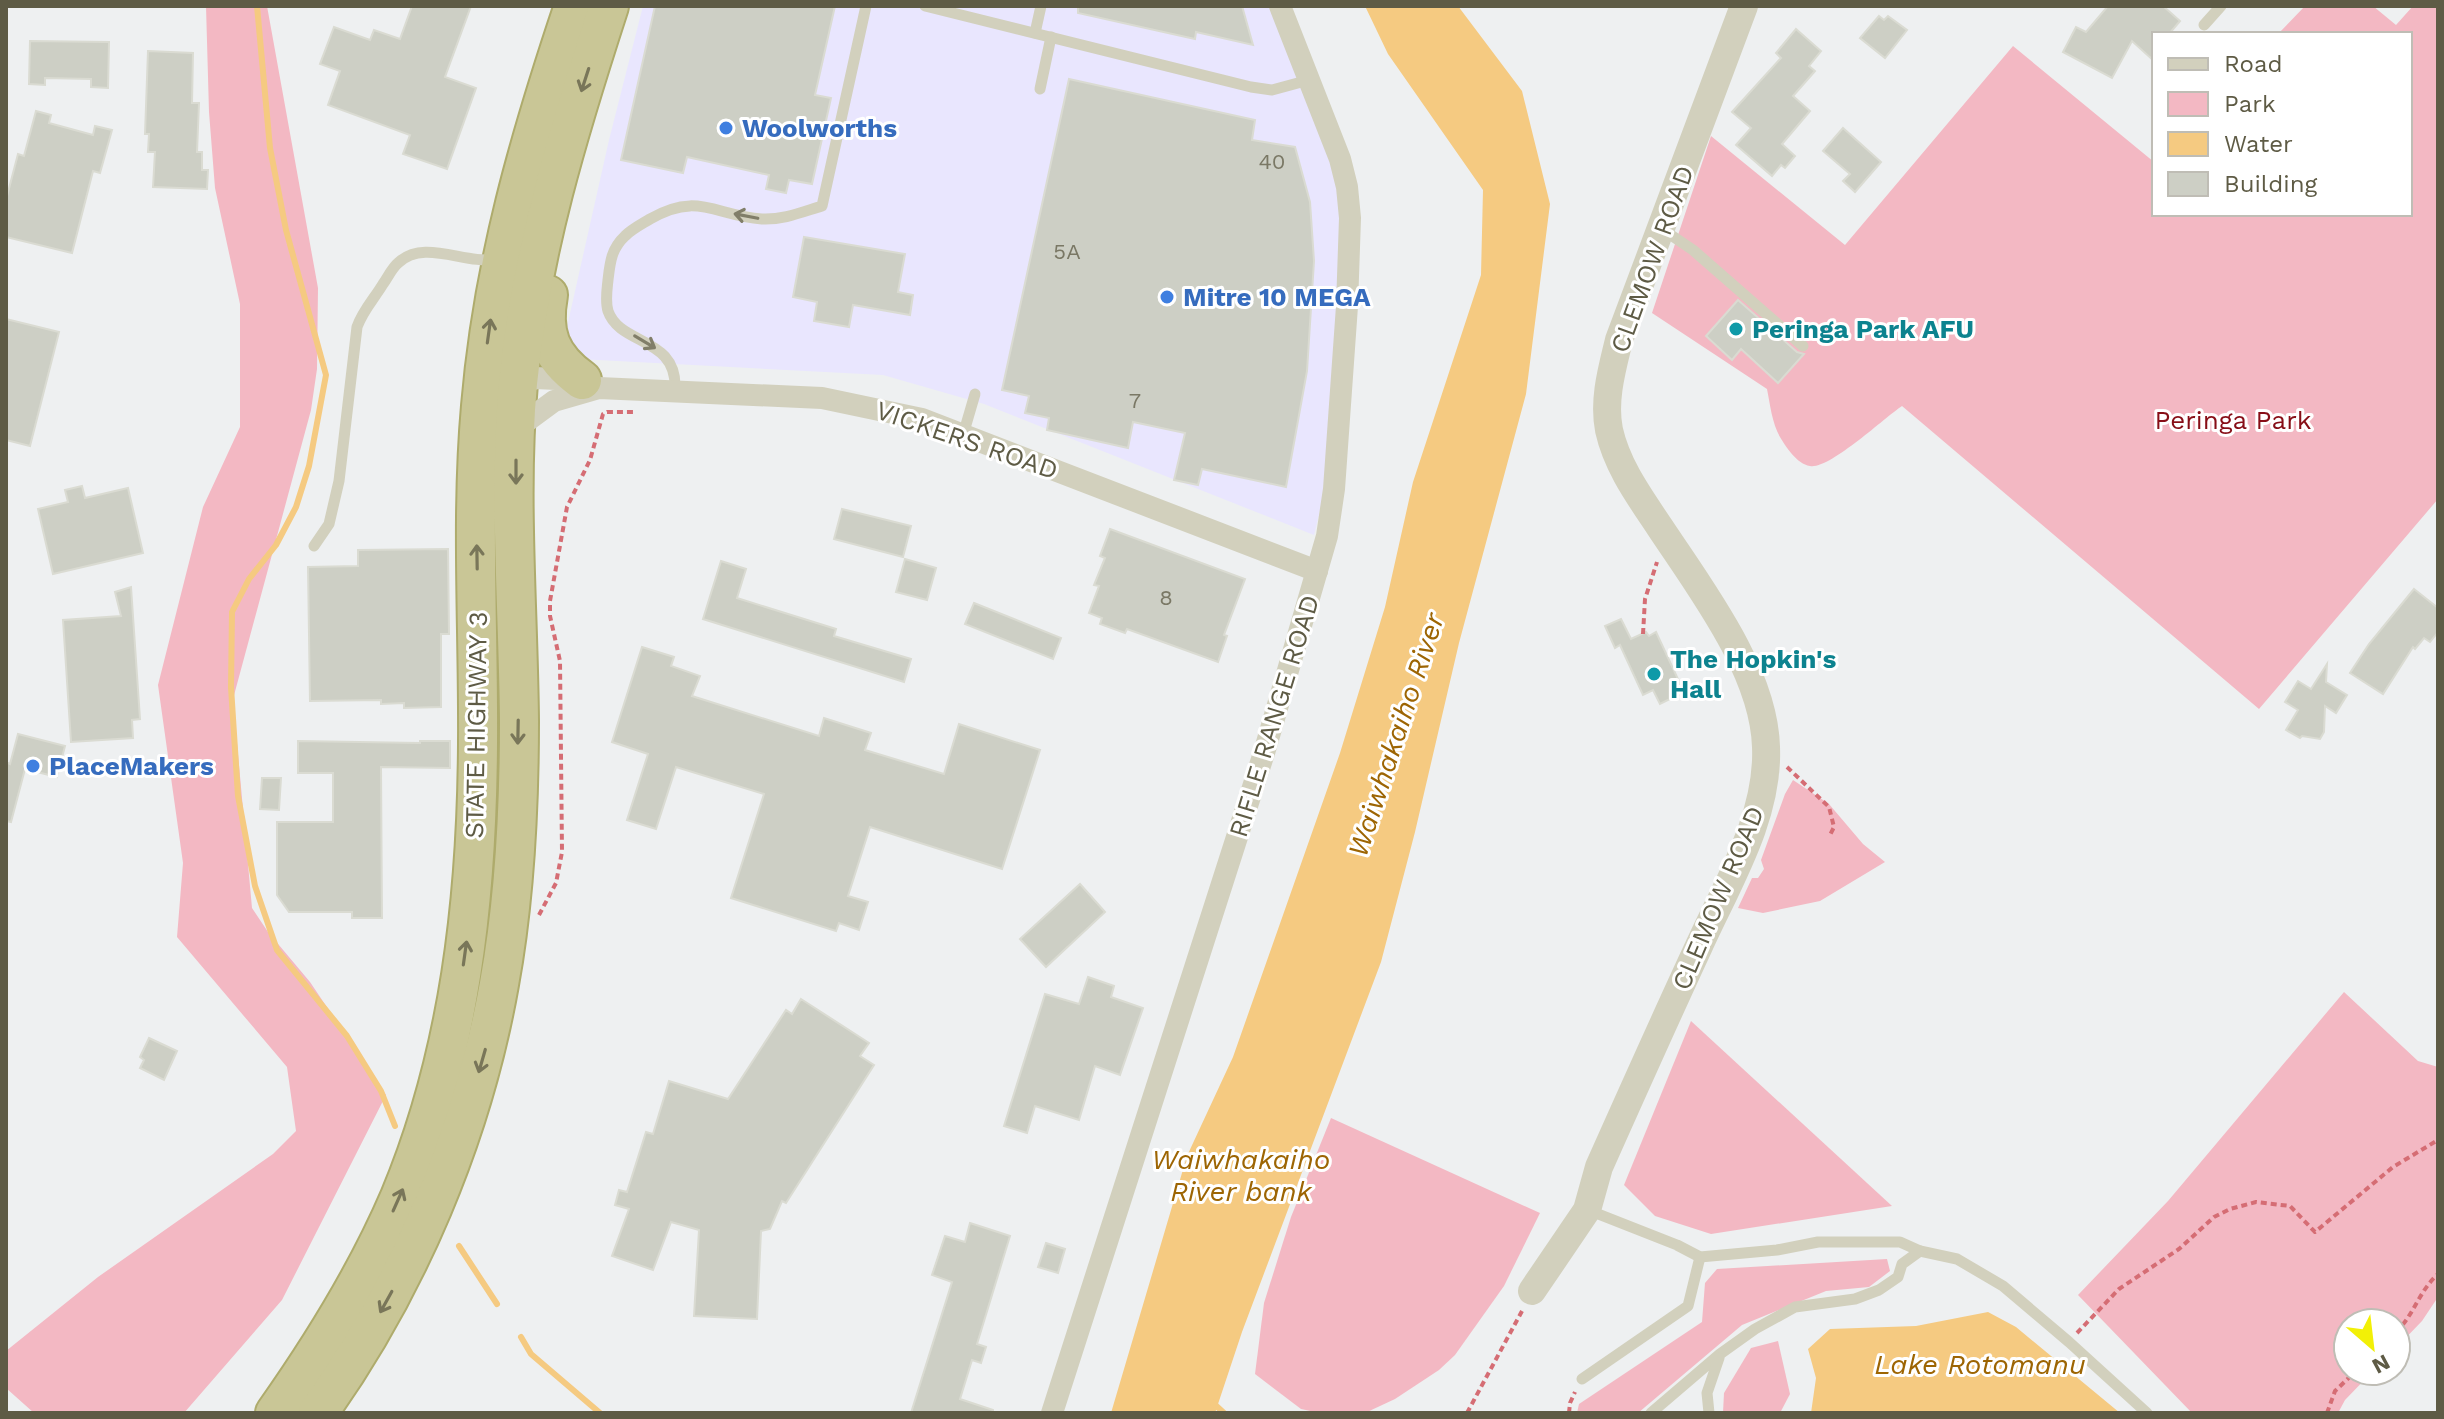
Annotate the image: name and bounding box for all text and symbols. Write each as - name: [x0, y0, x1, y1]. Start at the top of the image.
- legend: [2152, 32, 2412, 216]
- text: Road: [2224, 50, 2283, 78]
- one-way arrow: [577, 67, 591, 92]
- text: Park: [2224, 90, 2276, 118]
- place label: Woolworths: [742, 113, 897, 143]
- marker: Woolworths: [717, 119, 735, 137]
- text: Water: [2224, 130, 2293, 158]
- house number: 40: [1258, 149, 1286, 174]
- street label: CLEMOW ROAD: [1604, 162, 1700, 356]
- text: Building: [2224, 170, 2317, 198]
- one-way arrow: [733, 208, 759, 223]
- house number: 5A: [1053, 239, 1081, 264]
- place label: Mitre 10 MEGA: [1183, 282, 1371, 312]
- marker: Mitre 10 MEGA: [1158, 288, 1176, 306]
- place label: Peringa Park AFU: [1752, 314, 1974, 344]
- one-way arrow: [481, 318, 496, 345]
- marker: Peringa Park AFU: [1727, 320, 1745, 338]
- one-way arrow: [633, 334, 656, 350]
- house number: 7: [1129, 388, 1141, 413]
- street label: VICKERS ROAD: [872, 395, 1062, 485]
- park label: Peringa Park: [2155, 405, 2312, 435]
- one-way arrow: [508, 458, 524, 485]
- one-way arrow: [469, 544, 485, 571]
- house number: 8: [1159, 585, 1173, 610]
- street label: RIFLE RANGE ROAD: [1223, 591, 1325, 841]
- water label: Waiwhakaiho River: [1341, 608, 1451, 861]
- street label: STATE HIGHWAY 3: [459, 611, 493, 839]
- place label: The Hopkin's Hall: [1670, 644, 1836, 704]
- marker: The Hopkin's Hall: [1645, 665, 1663, 683]
- one-way arrow: [511, 718, 526, 745]
- place label: PlaceMakers: [49, 751, 214, 781]
- marker: PlaceMakers: [24, 757, 42, 775]
- street label: CLEMOW ROAD: [1666, 802, 1770, 994]
- one-way arrow: [458, 941, 473, 966]
- one-way arrow: [473, 1048, 488, 1073]
- water label: Waiwhakaiho River bank: [1152, 1143, 1330, 1208]
- one-way arrow: [391, 1188, 406, 1213]
- one-way arrow: [378, 1290, 394, 1313]
- north arrow: [2332, 1307, 2412, 1387]
- water label: Lake Rotomanu: [1874, 1348, 2086, 1381]
- text: N: [2368, 1349, 2394, 1379]

